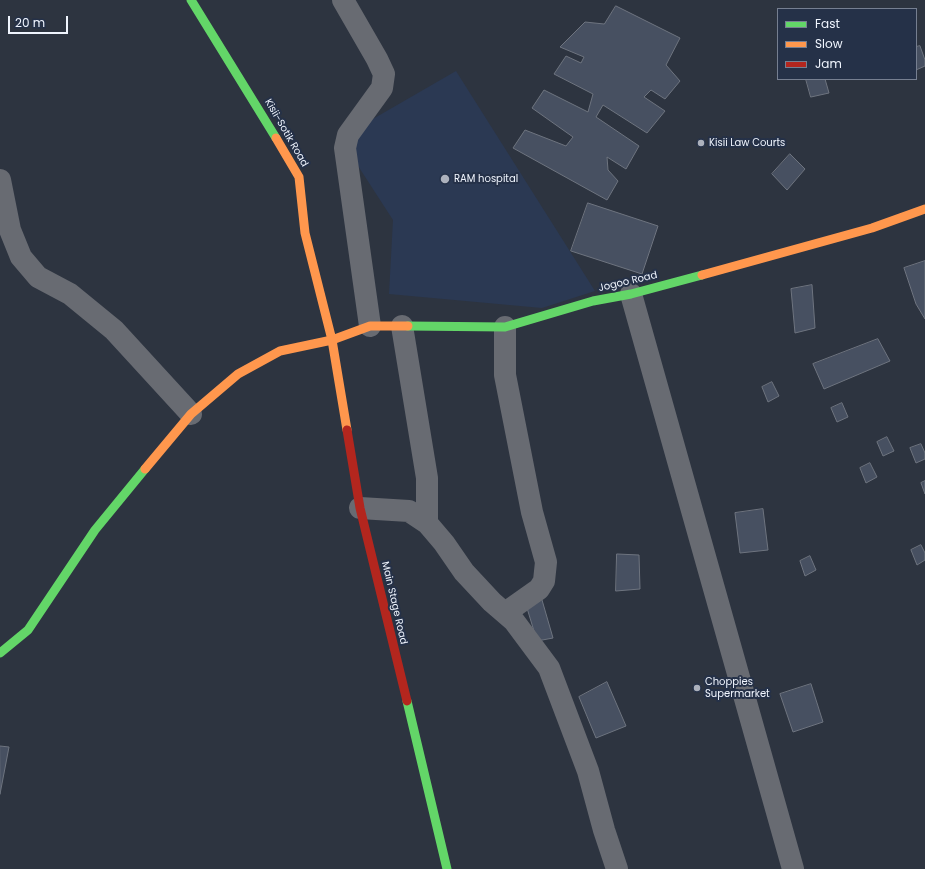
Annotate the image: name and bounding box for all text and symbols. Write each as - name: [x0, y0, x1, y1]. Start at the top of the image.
- scale bar: [10, 8, 70, 34]
- legend: [777, 8, 917, 80]
- text: 20 m: [15, 14, 45, 31]
- text: Fast: [815, 15, 840, 32]
- text: Slow: [815, 35, 843, 52]
- text: Jam: [815, 55, 842, 72]
- street label: Kisii-Sotik Road: [262, 97, 310, 169]
- place label: Kisii Law Courts: [709, 137, 785, 149]
- marker: Kisii Law Courts: [696, 138, 706, 148]
- marker: RAM hospital: [439, 173, 451, 185]
- place label: RAM hospital: [454, 173, 518, 185]
- street label: Jogoo Road: [597, 269, 659, 295]
- street label: Main Stage Road: [379, 560, 409, 646]
- place label: Choppies Supermarket: [705, 676, 770, 700]
- marker: Choppies Supermarket: [692, 683, 702, 693]

